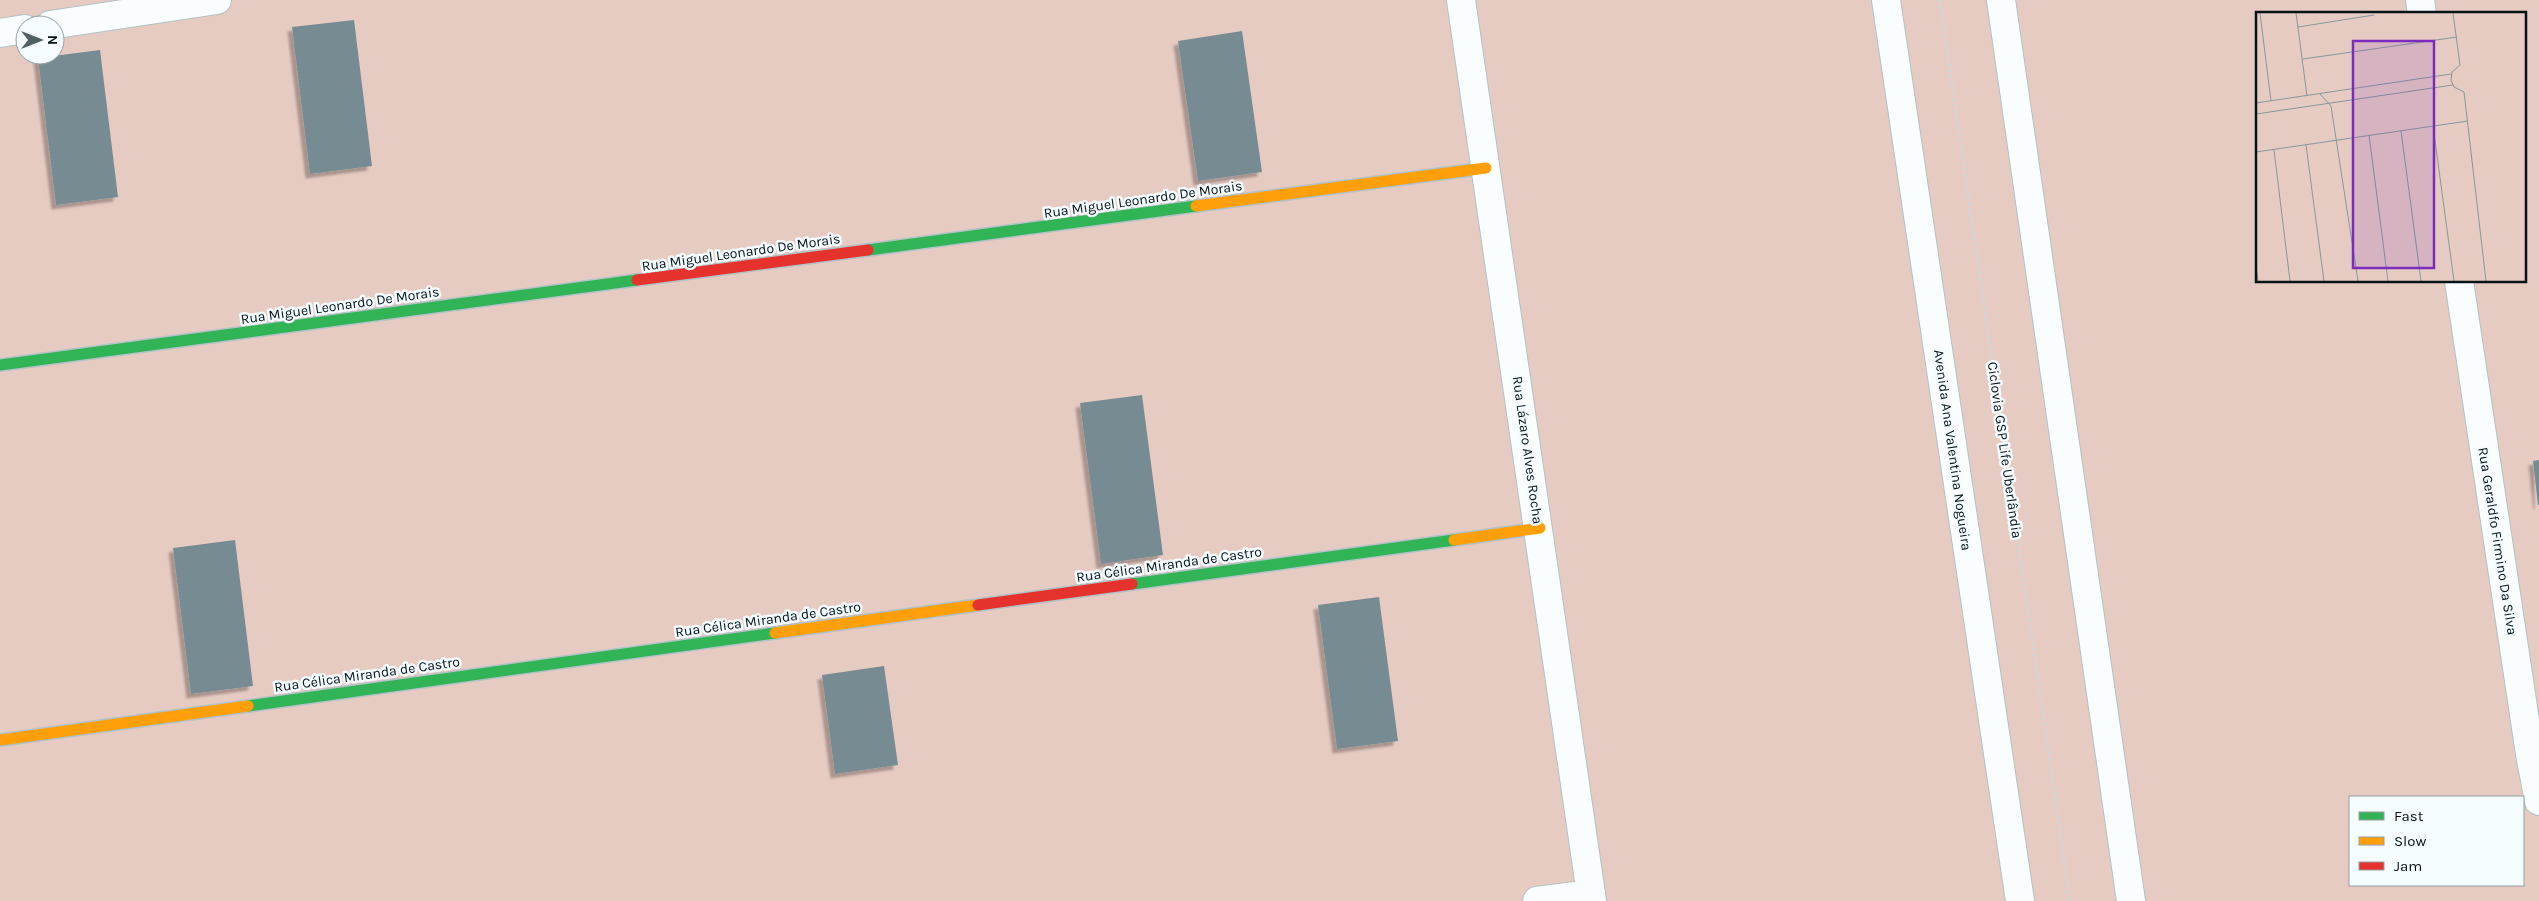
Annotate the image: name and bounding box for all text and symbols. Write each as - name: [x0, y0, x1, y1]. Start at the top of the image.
- inset map: [2256, 12, 2526, 282]
- north arrow: [15, 15, 65, 65]
- text: N: [44, 35, 61, 45]
- street label: Rua Miguel Leonardo De Morais: [1043, 177, 1243, 222]
- street label: Rua Miguel Leonardo De Morais: [641, 230, 841, 275]
- street label: Rua Miguel Leonardo De Morais: [240, 283, 440, 328]
- street label: Avenida Ana Valentina Nogueira: [1930, 348, 1975, 552]
- street label: Ciclovia GSP Life Uberlândia: [1984, 361, 2025, 540]
- street label: Rua Lázaro Alves Rocha: [1509, 375, 1546, 525]
- street label: Rua Geraldfo Firmino Da Silva: [2474, 446, 2521, 636]
- street label: Rua Célica Miranda de Castro: [1075, 543, 1263, 586]
- street label: Rua Célica Miranda de Castro: [674, 598, 862, 641]
- street label: Rua Célica Miranda de Castro: [273, 653, 461, 696]
- legend: [2349, 796, 2524, 886]
- text: Fast: [2394, 807, 2424, 825]
- text: Slow: [2394, 832, 2426, 850]
- text: Jam: [2394, 857, 2422, 875]

